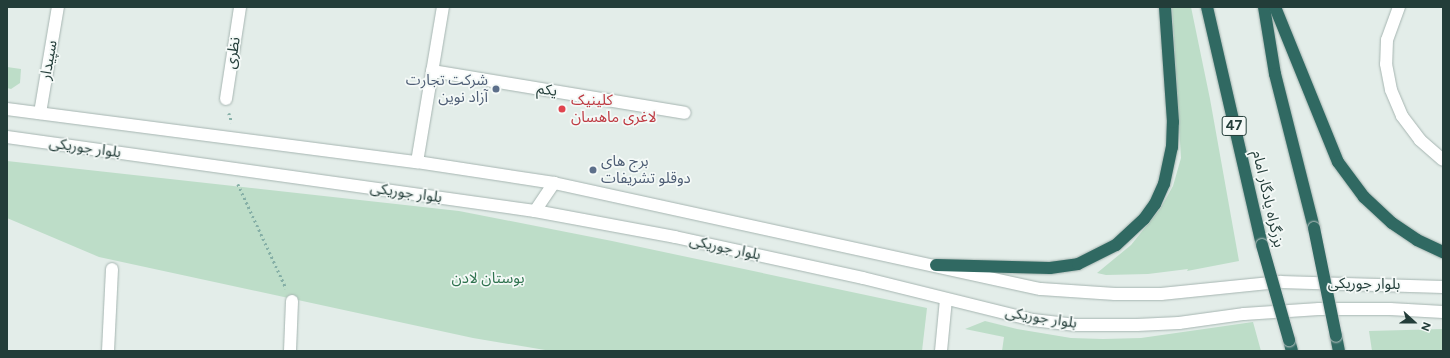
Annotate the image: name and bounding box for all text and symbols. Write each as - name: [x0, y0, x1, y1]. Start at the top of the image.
- street label: نظری: [222, 36, 244, 70]
- street label: سپیدار: [37, 39, 61, 81]
- place label: شرکت تجارت آزاد نوین: [406, 71, 488, 106]
- street label: یکم: [535, 80, 559, 100]
- marker: شرکت تجارت آزاد نوین: [491, 84, 501, 94]
- place label: کلینیک لاغری ماهسان: [571, 91, 657, 126]
- marker: کلینیک لاغری ماهسان: [556, 103, 568, 115]
- road number: 47: [1221, 114, 1247, 138]
- street label: بلوار جوریکی: [48, 134, 122, 162]
- street label: بزرگراه یادگار امام: [1248, 149, 1288, 249]
- place label: برج های دوقلو تشریفات: [601, 152, 691, 187]
- marker: برج های دوقلو تشریفات: [588, 165, 598, 175]
- street label: بلوار جوریکی: [369, 179, 443, 207]
- street label: بلوار جوریکی: [688, 232, 762, 264]
- park label: بوستان لادن: [452, 270, 524, 288]
- street label: بلوار جوریکی: [1328, 274, 1400, 294]
- north arrow: [1394, 302, 1434, 342]
- street label: بلوار جوریکی: [1004, 303, 1078, 333]
- text: N: [1418, 320, 1433, 333]

